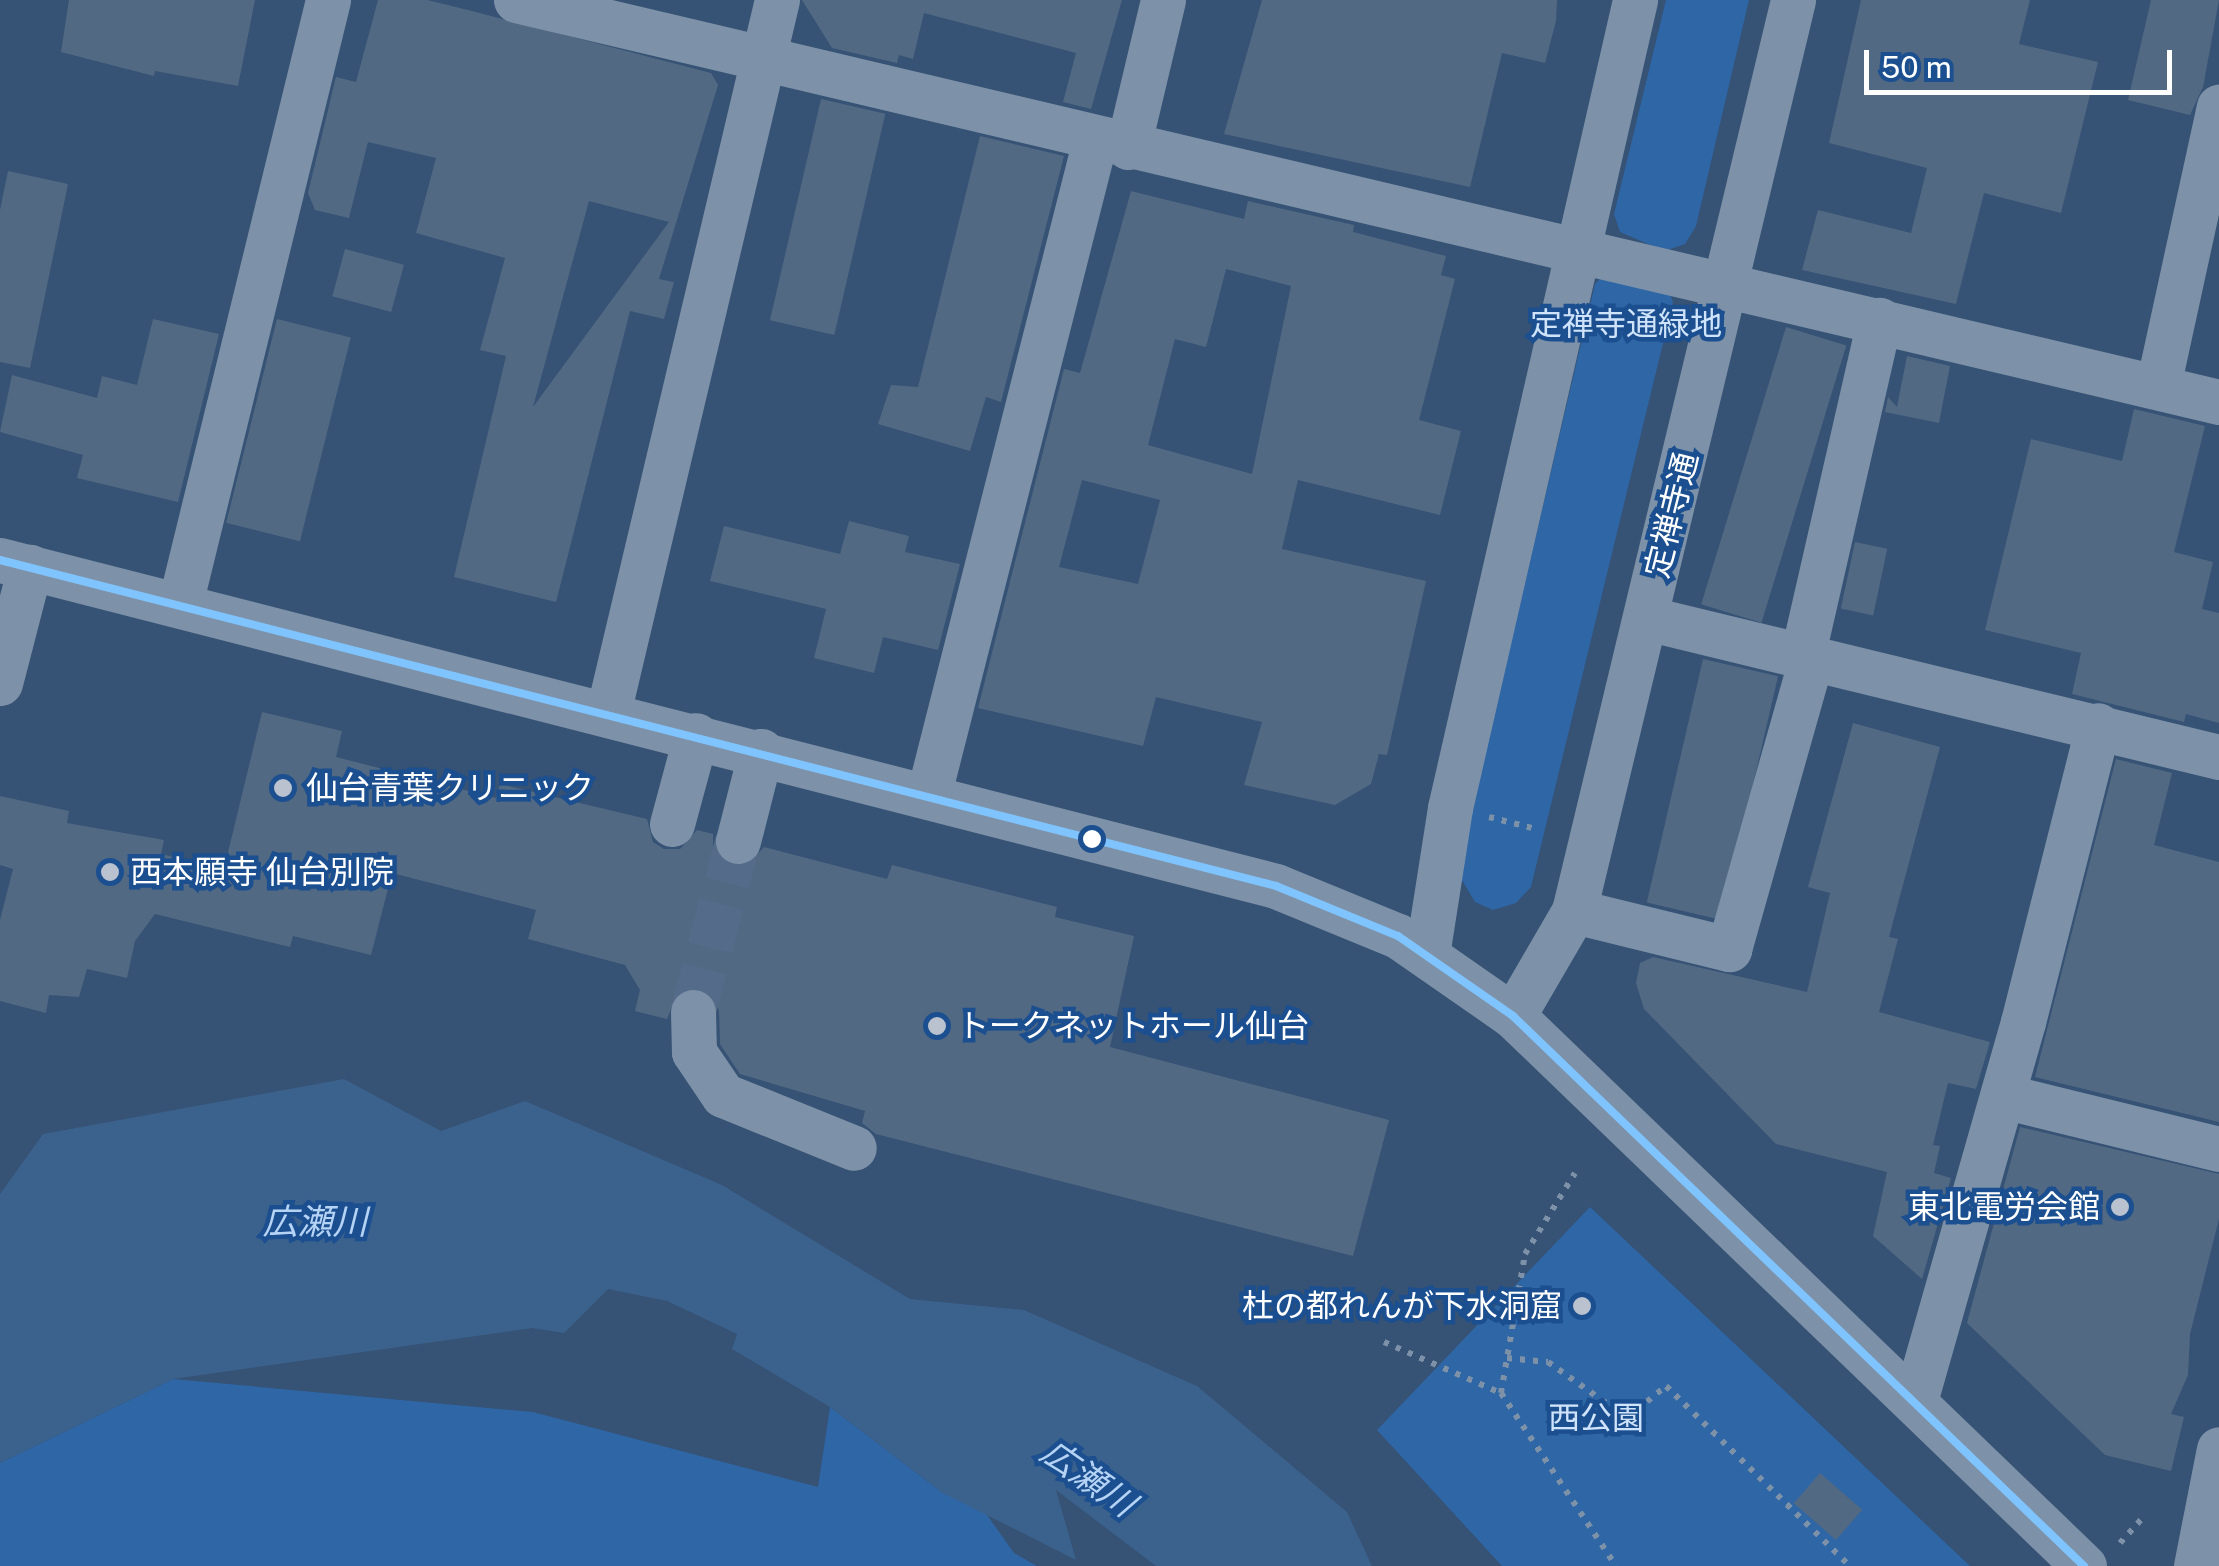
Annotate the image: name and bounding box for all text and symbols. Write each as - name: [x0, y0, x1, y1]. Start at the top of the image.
- scale bar: [1869, 30, 2176, 92]
- text: 50 m: [1881, 49, 1952, 85]
- park label: 定禅寺通緑地: [1530, 305, 1722, 343]
- street label: 定禅寺通: [1638, 448, 1706, 582]
- place label: 仙台青葉クリニック: [306, 769, 594, 807]
- marker: 仙台青葉クリニック: [270, 775, 296, 801]
- unlabelled marker: [1082, 829, 1102, 849]
- place label: 西本願寺 仙台別院: [130, 853, 394, 891]
- marker: 西本願寺 仙台別院: [99, 861, 121, 883]
- place label: トークネットホール仙台: [957, 1007, 1309, 1045]
- marker: トークネットホール仙台: [926, 1015, 948, 1037]
- place label: 東北電労会館: [1908, 1188, 2100, 1226]
- marker: 東北電労会館: [2109, 1196, 2131, 1218]
- water label: 広瀬川: [263, 1201, 367, 1243]
- place label: 杜の都れんが下水洞窟: [1242, 1287, 1562, 1325]
- marker: 杜の都れんが下水洞窟: [1571, 1295, 1593, 1317]
- park label: 西公園: [1548, 1399, 1644, 1437]
- water label: 広瀬川: [1033, 1431, 1143, 1525]

